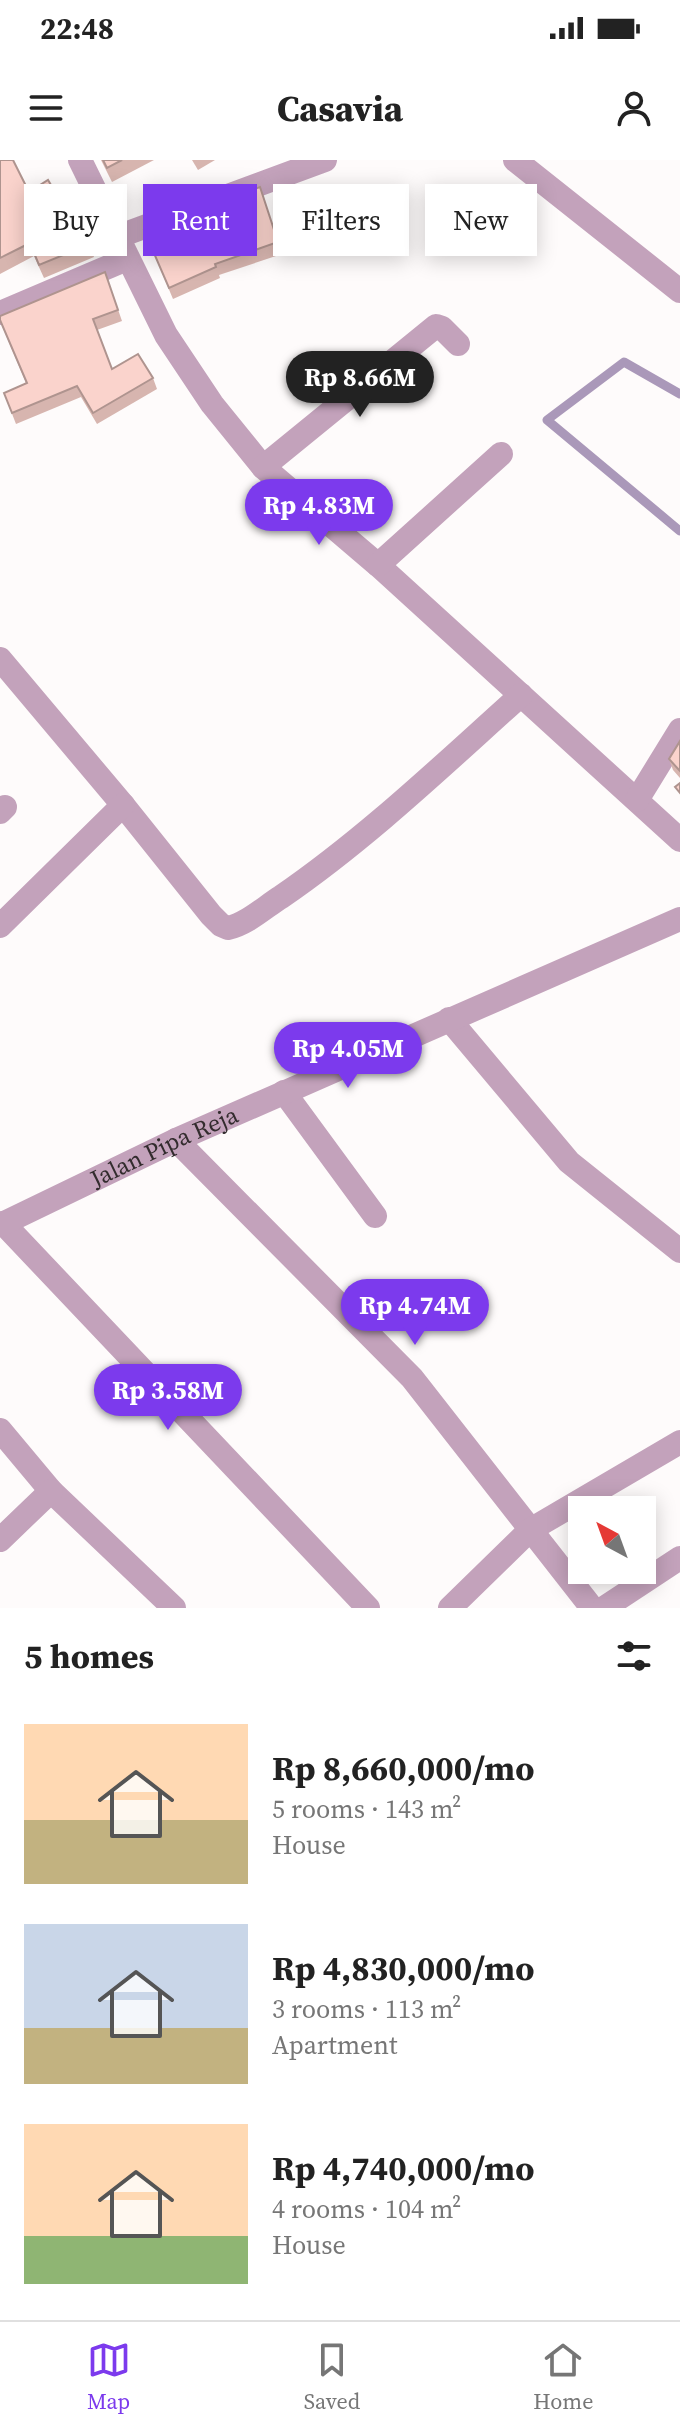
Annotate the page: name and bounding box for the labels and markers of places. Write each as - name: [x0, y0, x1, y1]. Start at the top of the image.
- pin: Rp 8.66M: [277, 351, 443, 419]
- pin: Rp 4.83M: [236, 479, 402, 547]
- pin: Rp 4.05M: [265, 1022, 431, 1090]
- pin: Rp 4.74M: [332, 1279, 498, 1347]
- pin: Rp 3.58M: [85, 1364, 251, 1432]

